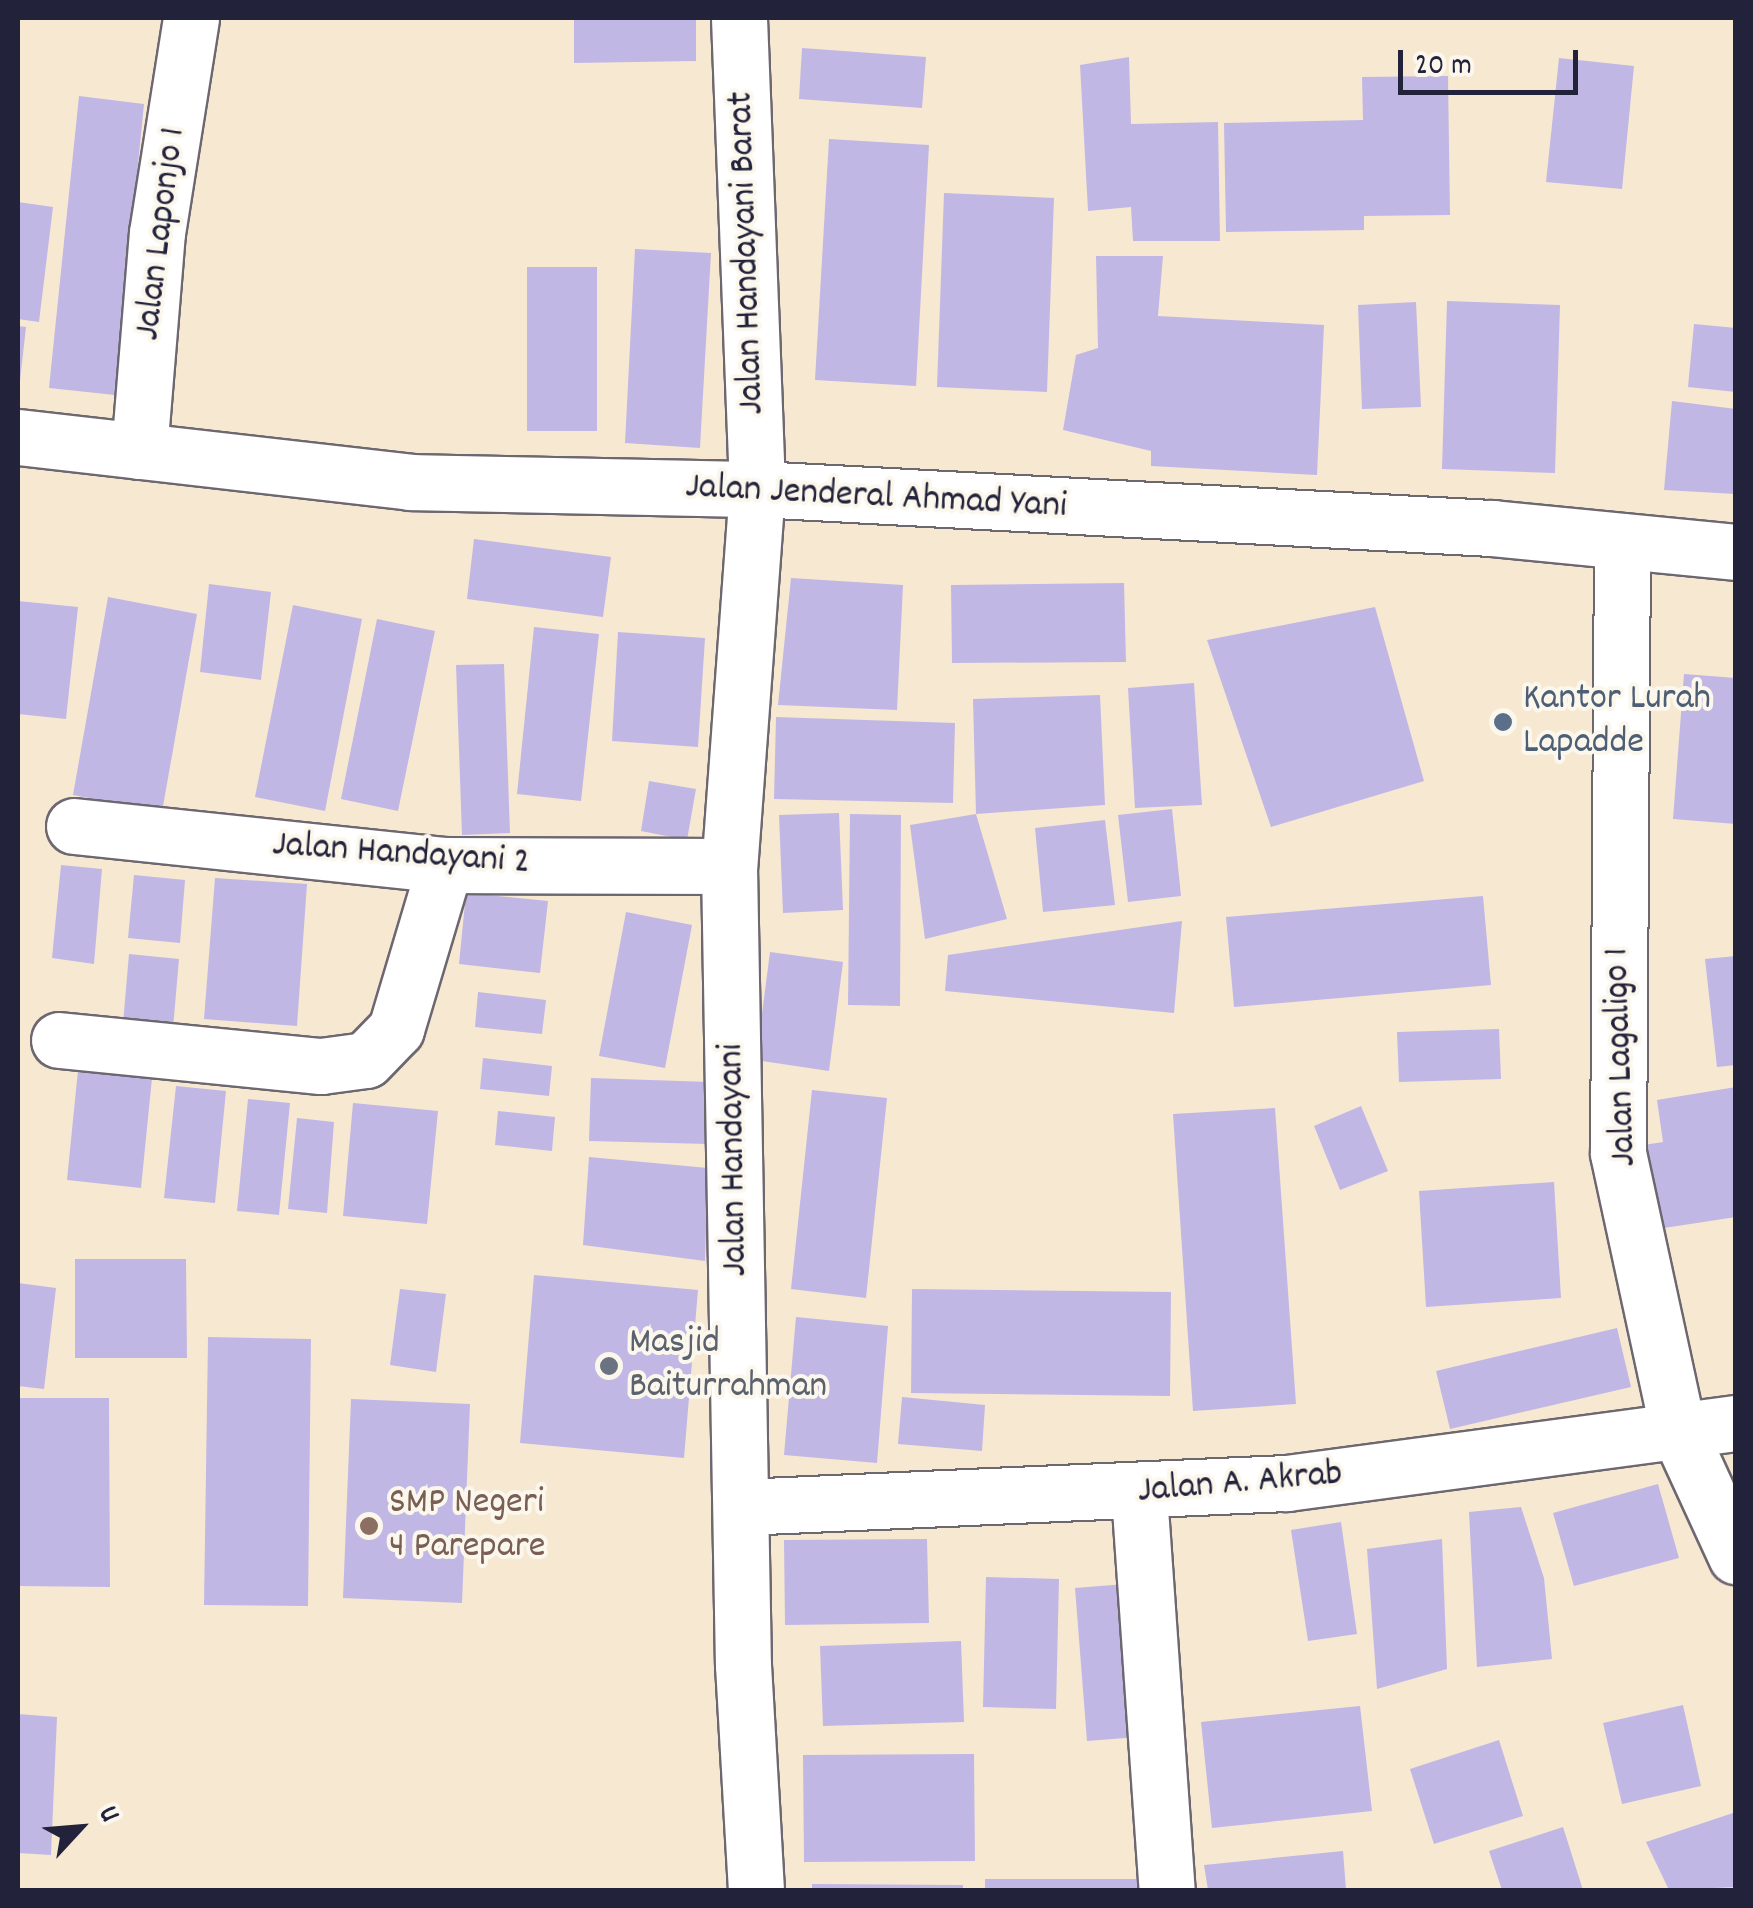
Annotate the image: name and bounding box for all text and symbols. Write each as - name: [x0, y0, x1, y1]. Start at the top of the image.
- scale bar: [1403, 30, 1583, 92]
- text: 20 m: [1415, 46, 1472, 89]
- street label: Jalan Handayani Barat: [720, 91, 776, 415]
- street label: Jalan Laponjo 1: [126, 125, 198, 343]
- street label: Jalan Jenderal Ahmad Yani: [684, 465, 1068, 531]
- place label: Kantor Lurah Lapadde: [1523, 677, 1711, 766]
- marker: Kantor Lurah Lapadde: [1492, 711, 1514, 733]
- street label: Jalan Handayani 2: [271, 823, 531, 887]
- street label: Jalan Lagaligo 1: [1595, 947, 1649, 1167]
- street label: Jalan Handayani: [710, 1043, 760, 1277]
- place label: Masjid Baiturrahman: [629, 1321, 827, 1410]
- marker: Masjid Baiturrahman: [598, 1355, 620, 1377]
- street label: Jalan A. Akrab: [1136, 1452, 1344, 1516]
- place label: SMP Negeri 4 Parepare: [389, 1481, 546, 1570]
- marker: SMP Negeri 4 Parepare: [358, 1515, 380, 1537]
- north arrow: [30, 1778, 130, 1878]
- text: U: [86, 1800, 128, 1830]

